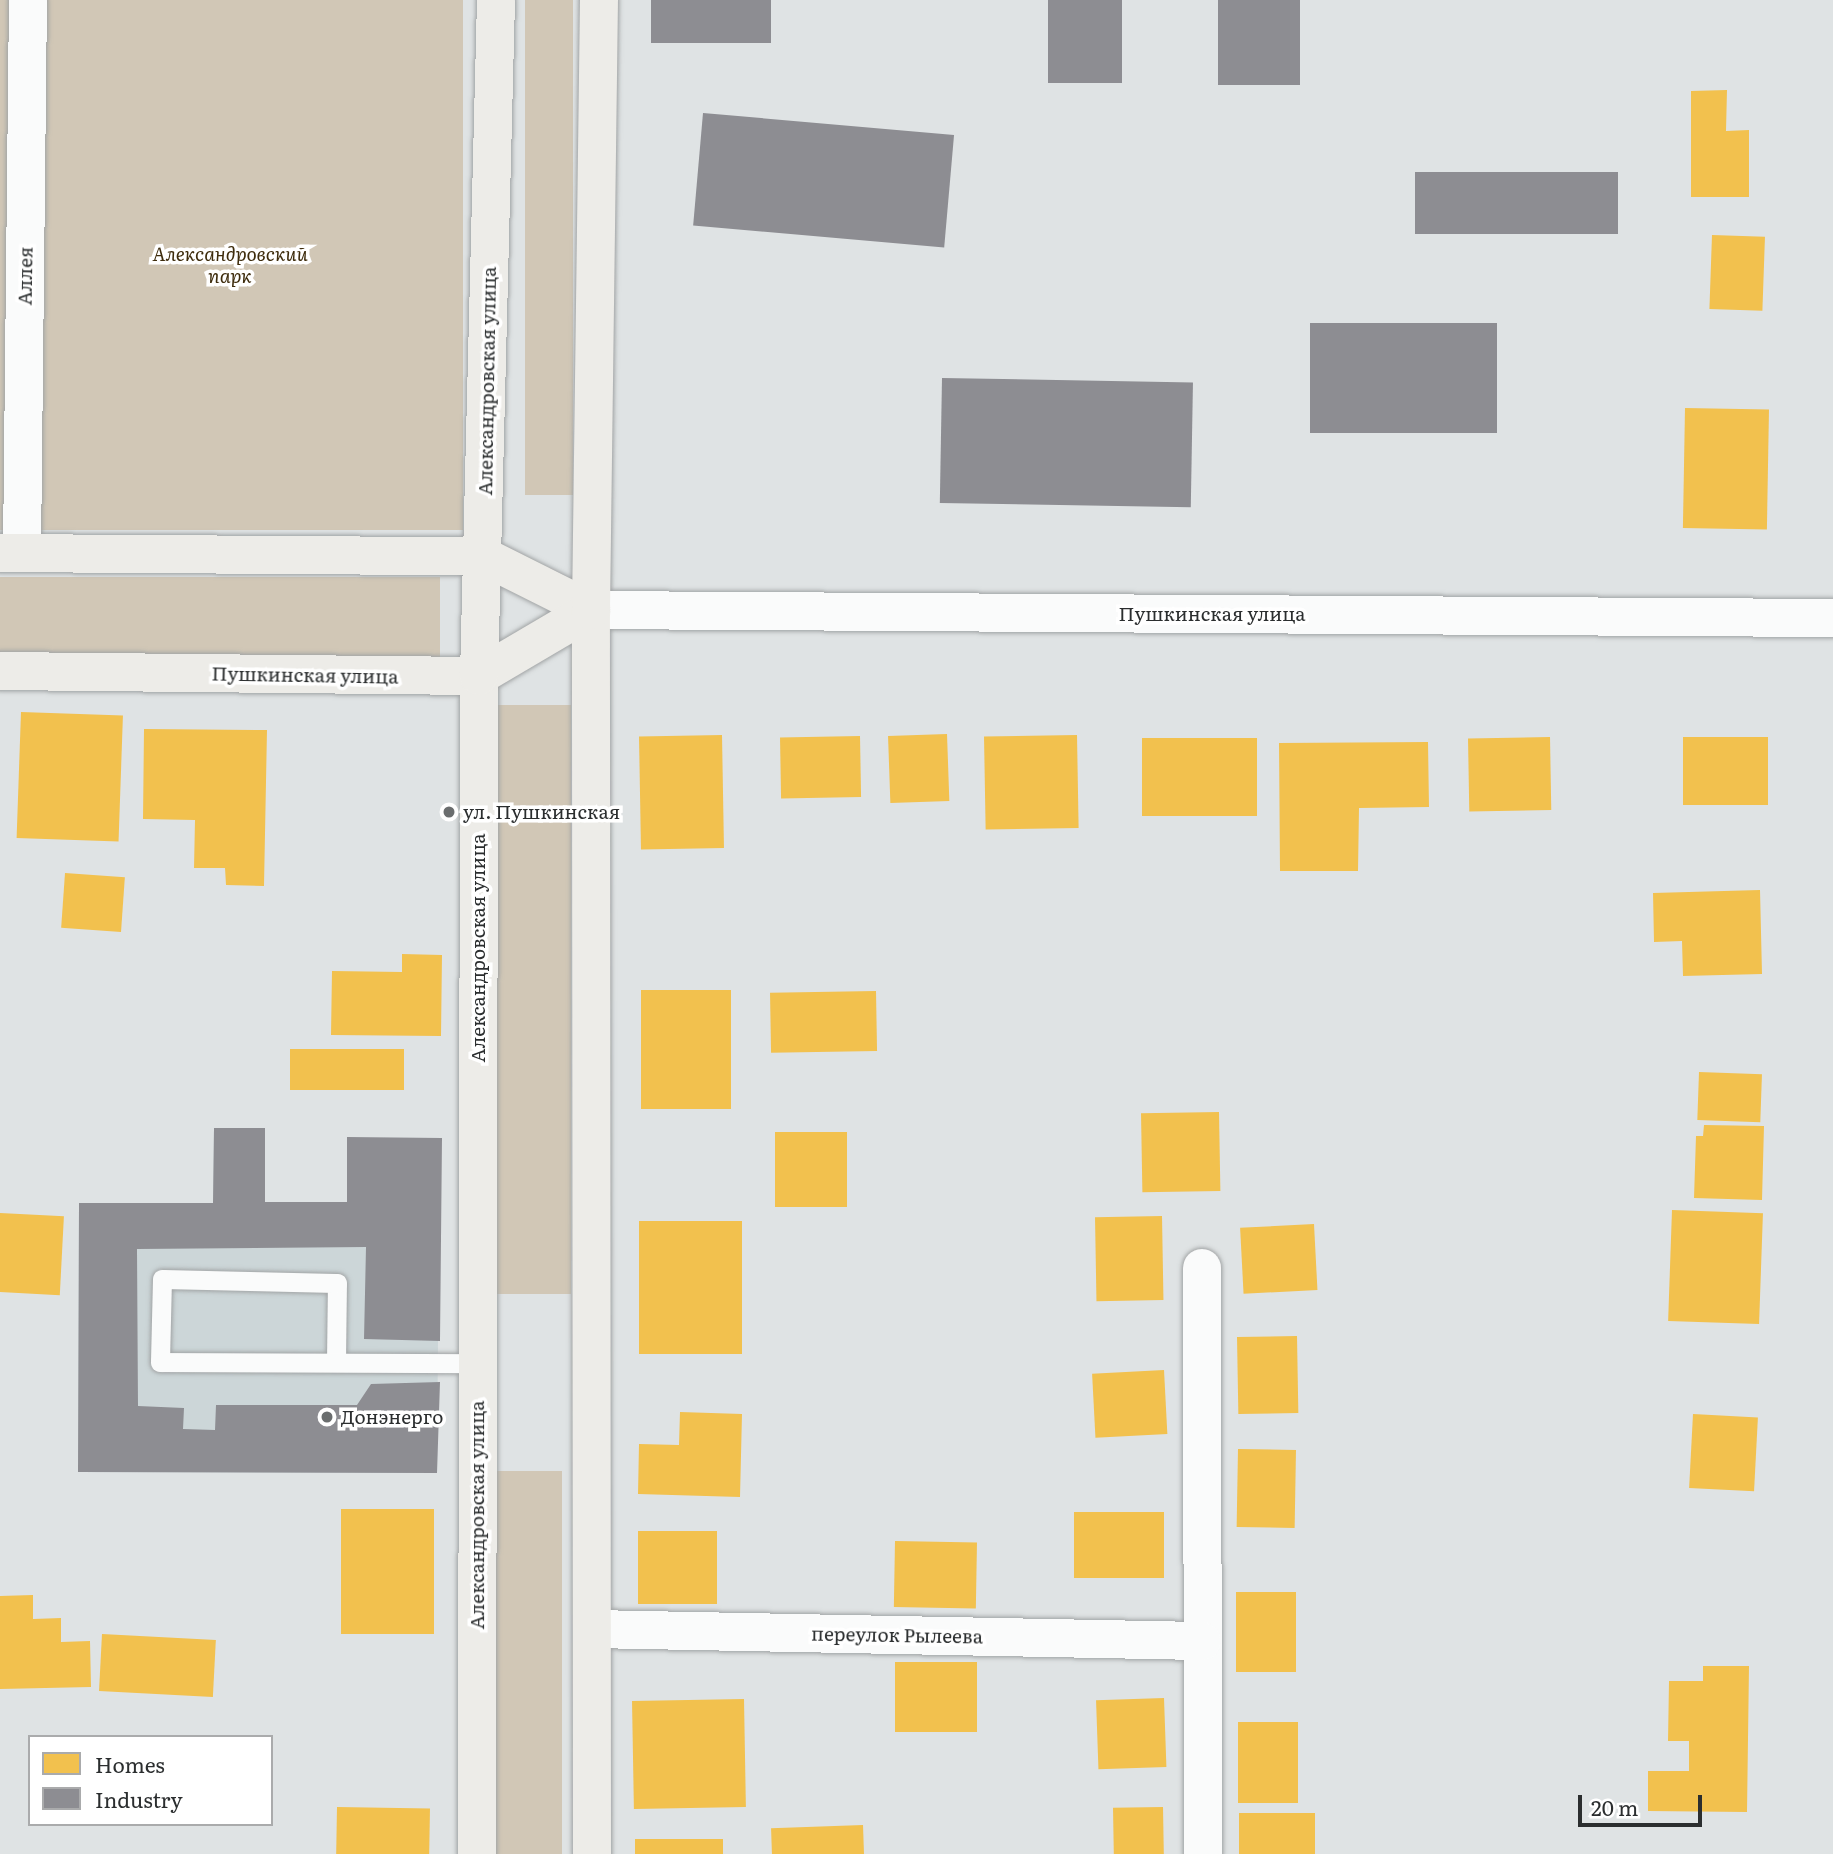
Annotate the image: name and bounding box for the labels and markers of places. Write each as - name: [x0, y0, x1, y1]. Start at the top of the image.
- place label: ул. Пушкинская: [463, 801, 620, 823]
- marker: ул. Пушкинская: [441, 804, 457, 820]
- place label: Донэнерго: [341, 1406, 443, 1428]
- marker: Донэнерго: [319, 1409, 335, 1425]

